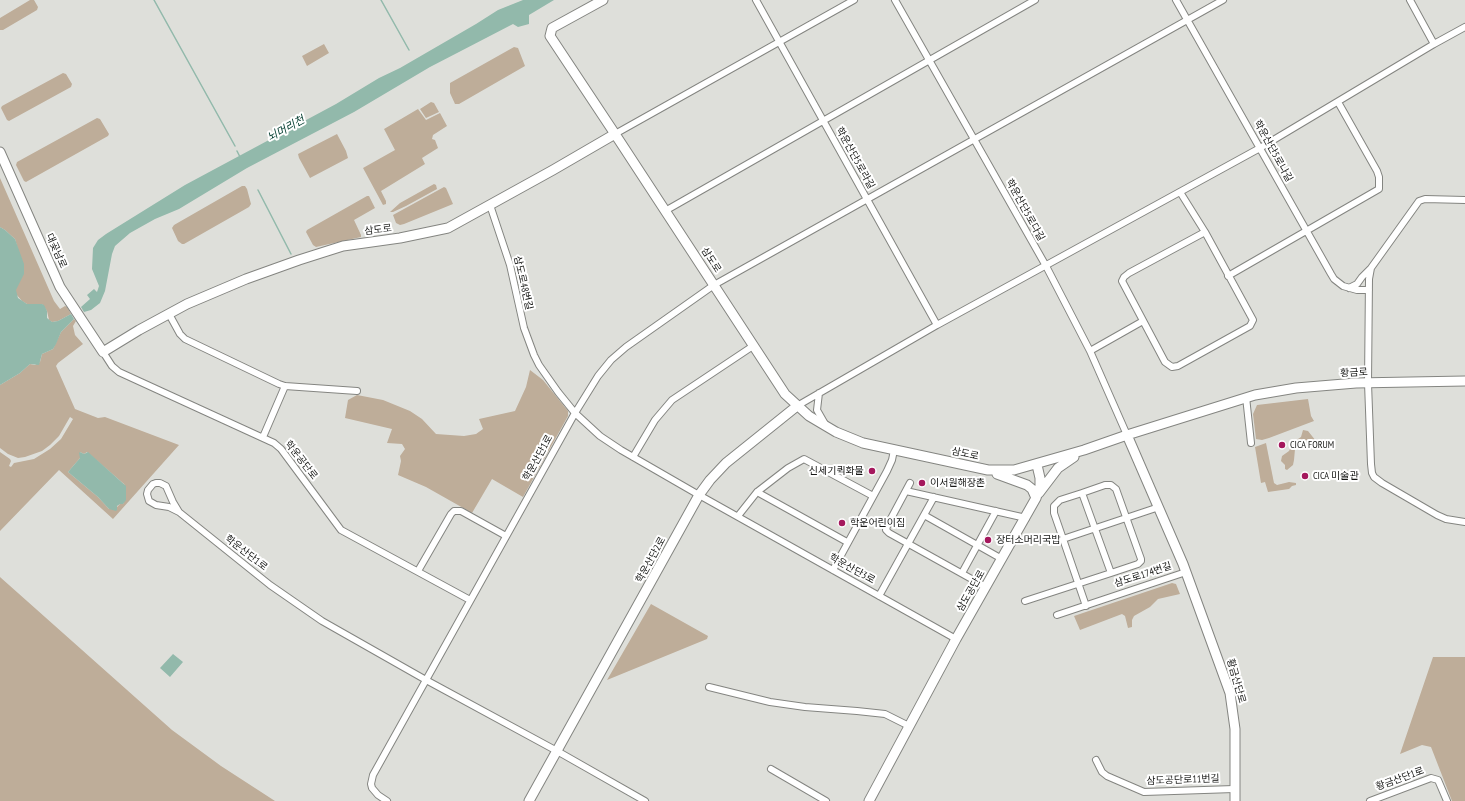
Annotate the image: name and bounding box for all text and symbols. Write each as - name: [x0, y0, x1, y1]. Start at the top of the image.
- water label: 뇌머리천: [265, 113, 307, 145]
- street label: 학운산단5로나길: [1251, 118, 1295, 184]
- street label: 학운산단5로라길: [833, 125, 877, 191]
- street label: 학운산단5로다길: [1003, 177, 1047, 243]
- street label: 삼도로: [364, 222, 392, 238]
- street label: 대곶남로: [43, 232, 69, 270]
- street label: 삼도로: [698, 245, 724, 275]
- street label: 삼도로48번길: [511, 255, 535, 311]
- street label: 황금로: [1340, 366, 1368, 380]
- street label: 학운산단1로: [521, 433, 555, 483]
- street label: 학운공단로: [282, 438, 320, 482]
- place label: CICA FORUM: [1290, 439, 1334, 451]
- marker: CICA FORUM: [1277, 440, 1287, 450]
- street label: 삼도로: [950, 445, 980, 463]
- place label: 신세기퀵화물: [809, 465, 864, 477]
- marker: 신세기퀵화물: [867, 466, 877, 476]
- place label: CICA 미술관: [1313, 470, 1359, 482]
- marker: CICA 미술관: [1300, 471, 1310, 481]
- place label: 이서원해장촌: [930, 477, 985, 489]
- marker: 이서원해장촌: [917, 478, 927, 488]
- place label: 학운어린이집: [850, 517, 905, 529]
- marker: 학운어린이집: [837, 518, 847, 528]
- street label: 학운산단1로: [222, 533, 270, 573]
- place label: 장터소머리국밥: [996, 534, 1060, 546]
- street label: 학운산단2로: [634, 535, 668, 585]
- marker: 장터소머리국밥: [983, 535, 993, 545]
- street label: 학운산단3로: [827, 552, 877, 586]
- street label: 삼도로174번길: [1113, 560, 1173, 590]
- street label: 삼도공단로: [954, 568, 988, 614]
- street label: 황금산단로: [1224, 657, 1248, 705]
- street label: 황금산단1로: [1374, 765, 1426, 793]
- street label: 삼도공단로11번길: [1146, 773, 1220, 787]

